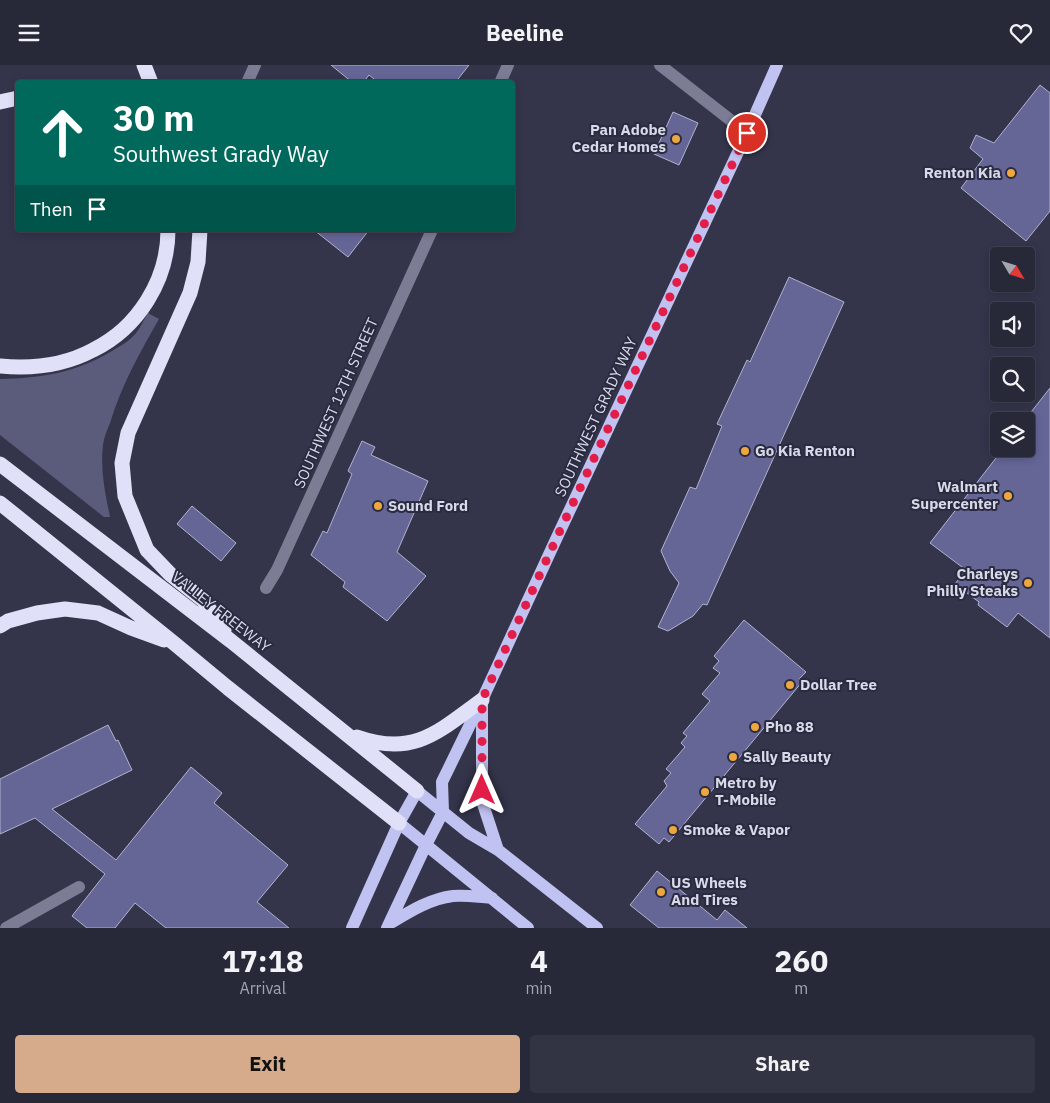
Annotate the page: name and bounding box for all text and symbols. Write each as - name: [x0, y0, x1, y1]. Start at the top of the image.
- text: Beeline: [486, 18, 564, 47]
- icon: menu: [15, 19, 43, 47]
- icon: heart: [1007, 19, 1035, 47]
- text: 30 m: [113, 95, 195, 141]
- icon: ahead: [30, 100, 95, 165]
- pin: [726, 112, 768, 154]
- icon: arrive: [733, 119, 761, 147]
- place label: Pan Adobe Cedar Homes: [572, 120, 666, 156]
- marker: Pan Adobe Cedar Homes: [670, 133, 682, 145]
- text: Southwest Grady Way: [113, 139, 329, 168]
- place label: Renton Kia: [924, 163, 1001, 182]
- marker: Renton Kia: [1005, 167, 1017, 179]
- icon: arrive: [83, 195, 111, 223]
- text: Then: [30, 197, 73, 221]
- north arrow: [990, 247, 1035, 293]
- map controls: [990, 247, 1035, 457]
- button: sound: [990, 302, 1035, 347]
- street label: SOUTHWEST 12TH STREET: [289, 314, 382, 491]
- street label: SOUTHWEST GRADY WAY: [550, 334, 641, 500]
- button: search: [990, 357, 1035, 402]
- button: layers: [990, 412, 1035, 457]
- place label: Go Kia Renton: [755, 441, 855, 460]
- marker: Go Kia Renton: [739, 445, 751, 457]
- place label: Walmart Supercenter: [911, 477, 998, 513]
- marker: Walmart Supercenter: [1002, 490, 1014, 502]
- place label: Sound Ford: [388, 496, 468, 515]
- marker: Sound Ford: [372, 500, 384, 512]
- place label: Charleys Philly Steaks: [926, 564, 1018, 600]
- street label: VALLEY FREEWAY: [168, 567, 275, 656]
- marker: Charleys Philly Steaks: [1022, 577, 1034, 589]
- place label: Dollar Tree: [800, 675, 877, 694]
- marker: Dollar Tree: [784, 679, 796, 691]
- place label: Pho 88: [765, 717, 814, 736]
- marker: Pho 88: [749, 721, 761, 733]
- place label: Sally Beauty: [743, 747, 831, 766]
- marker: Sally Beauty: [727, 751, 739, 763]
- position arrow: [455, 763, 507, 815]
- place label: Metro by T-Mobile: [715, 773, 776, 809]
- marker: Metro by T-Mobile: [699, 786, 711, 798]
- place label: Smoke & Vapor: [683, 820, 790, 839]
- marker: Smoke & Vapor: [667, 824, 679, 836]
- place label: US Wheels And Tires: [671, 873, 747, 909]
- marker: US Wheels And Tires: [655, 886, 667, 898]
- text: 17:18: [222, 941, 304, 980]
- text: 4: [530, 941, 548, 980]
- text: 260: [774, 941, 828, 980]
- text: Arrival: [239, 978, 286, 998]
- text: min: [525, 978, 552, 998]
- text: m: [794, 978, 808, 998]
- button: Exit: [15, 1035, 520, 1093]
- button: Share: [530, 1035, 1035, 1093]

